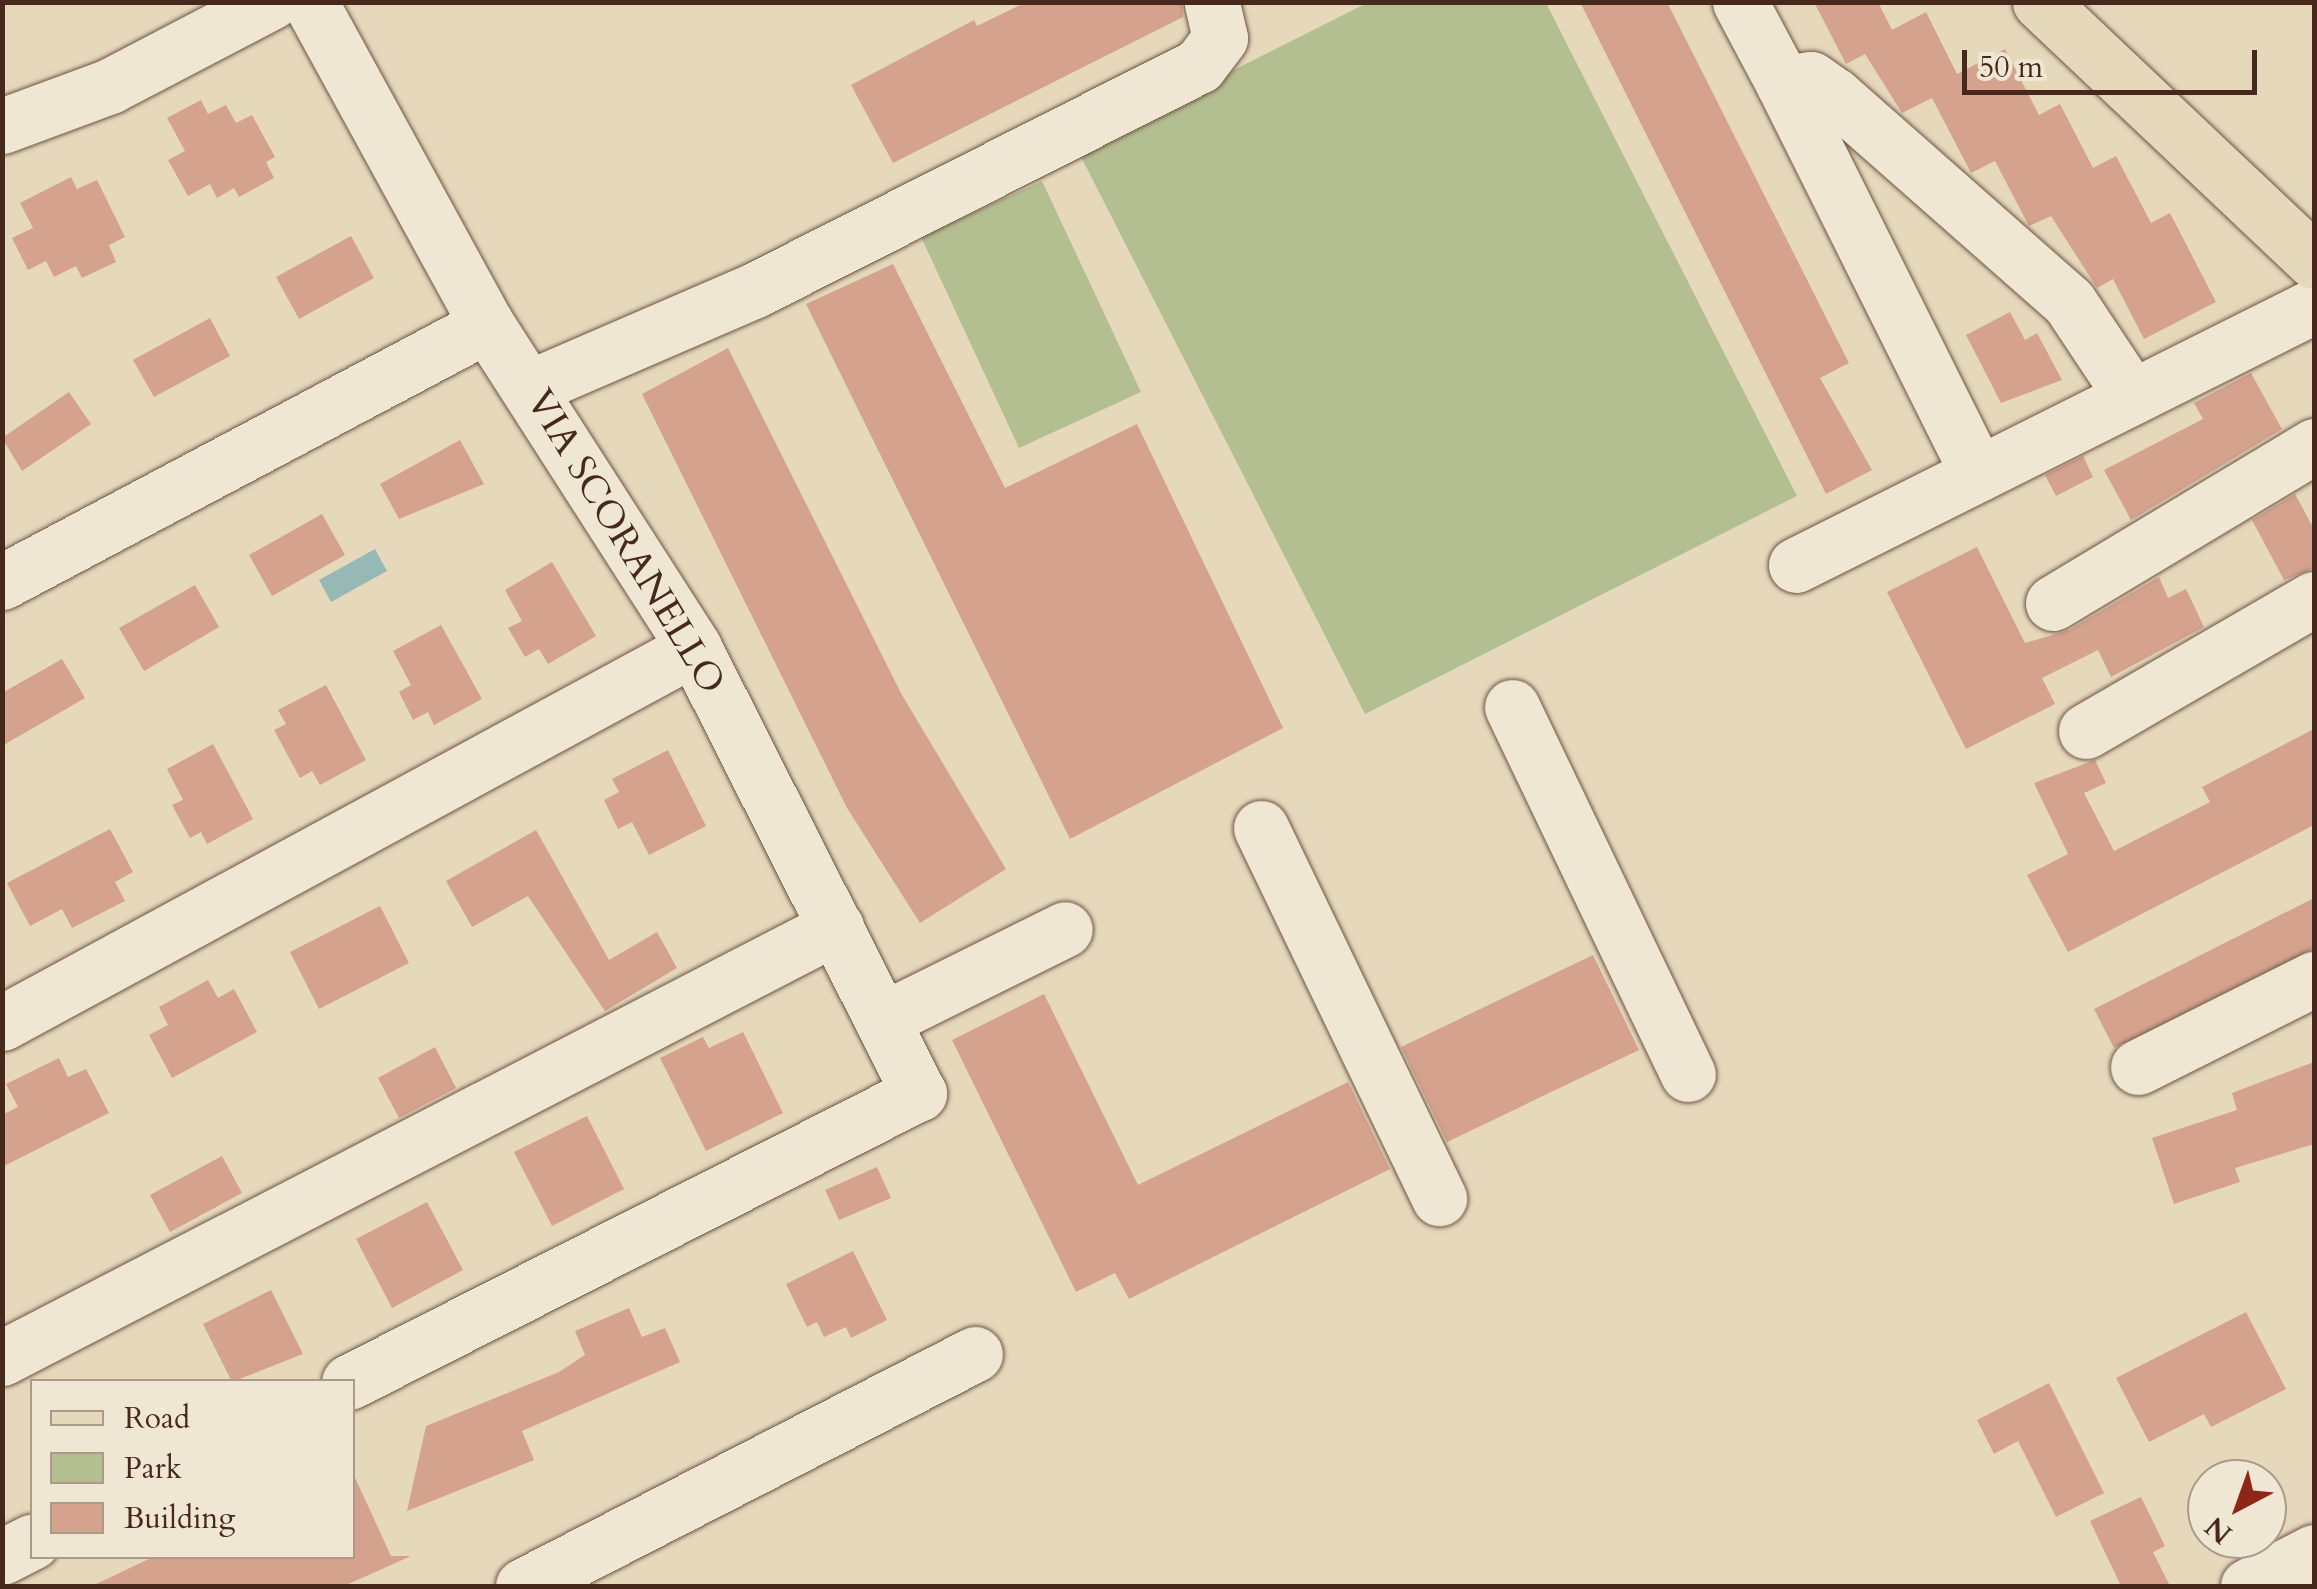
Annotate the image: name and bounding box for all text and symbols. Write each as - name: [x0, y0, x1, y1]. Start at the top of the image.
- scale bar: [1967, 30, 2262, 92]
- text: 50 m: [1979, 47, 2043, 88]
- street label: VIA SCORANELLO: [516, 381, 734, 703]
- legend: [30, 1379, 355, 1559]
- text: Road: [124, 1398, 190, 1439]
- text: Park: [124, 1448, 182, 1489]
- north arrow: [2187, 1459, 2287, 1559]
- text: Building: [124, 1498, 235, 1539]
- text: N: [2197, 1508, 2240, 1552]

